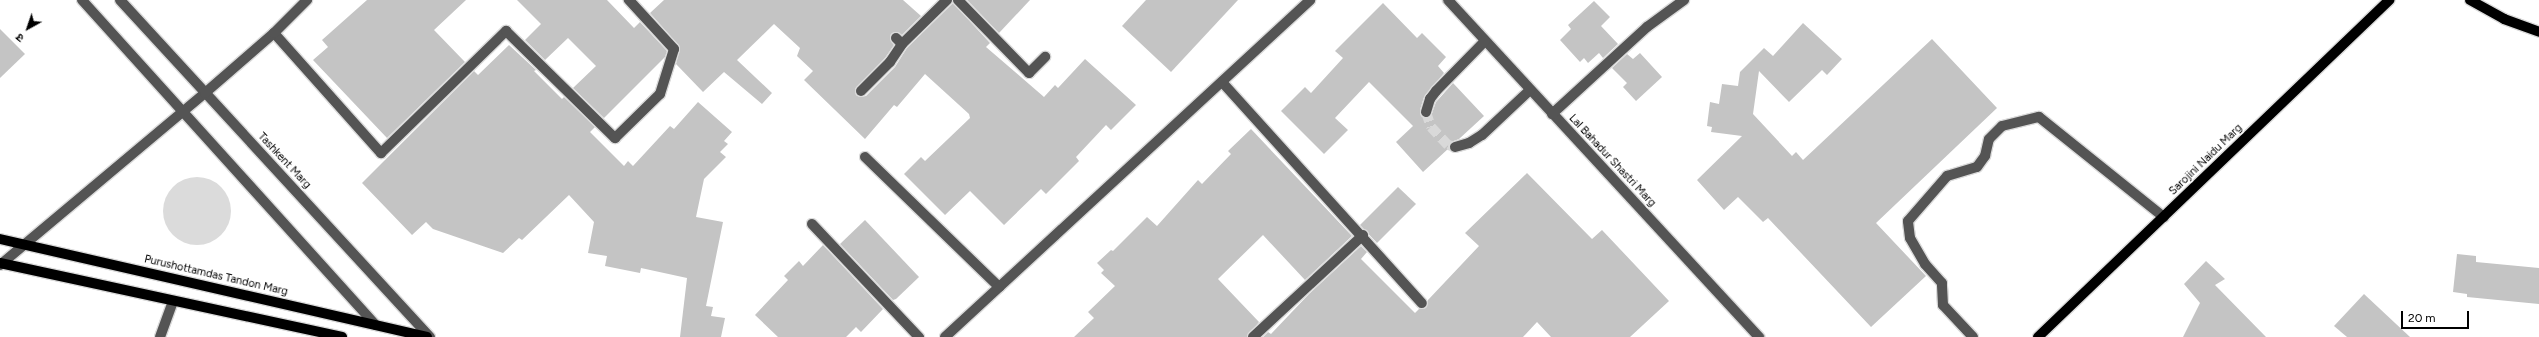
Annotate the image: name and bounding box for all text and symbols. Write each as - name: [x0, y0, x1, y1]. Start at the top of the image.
- north arrow: [8, 8, 48, 48]
- text: उ: [13, 31, 27, 45]
- street label: Lal Bahadur Shastri Marg: [1566, 112, 1658, 210]
- street label: Sarojini Naidu Marg: [2167, 122, 2245, 198]
- street label: Tashkent Marg: [255, 130, 313, 192]
- street label: Purushottamdas Tandon Marg: [143, 253, 289, 299]
- scale bar: [2403, 303, 2471, 329]
- text: 20 m: [2408, 311, 2436, 325]

